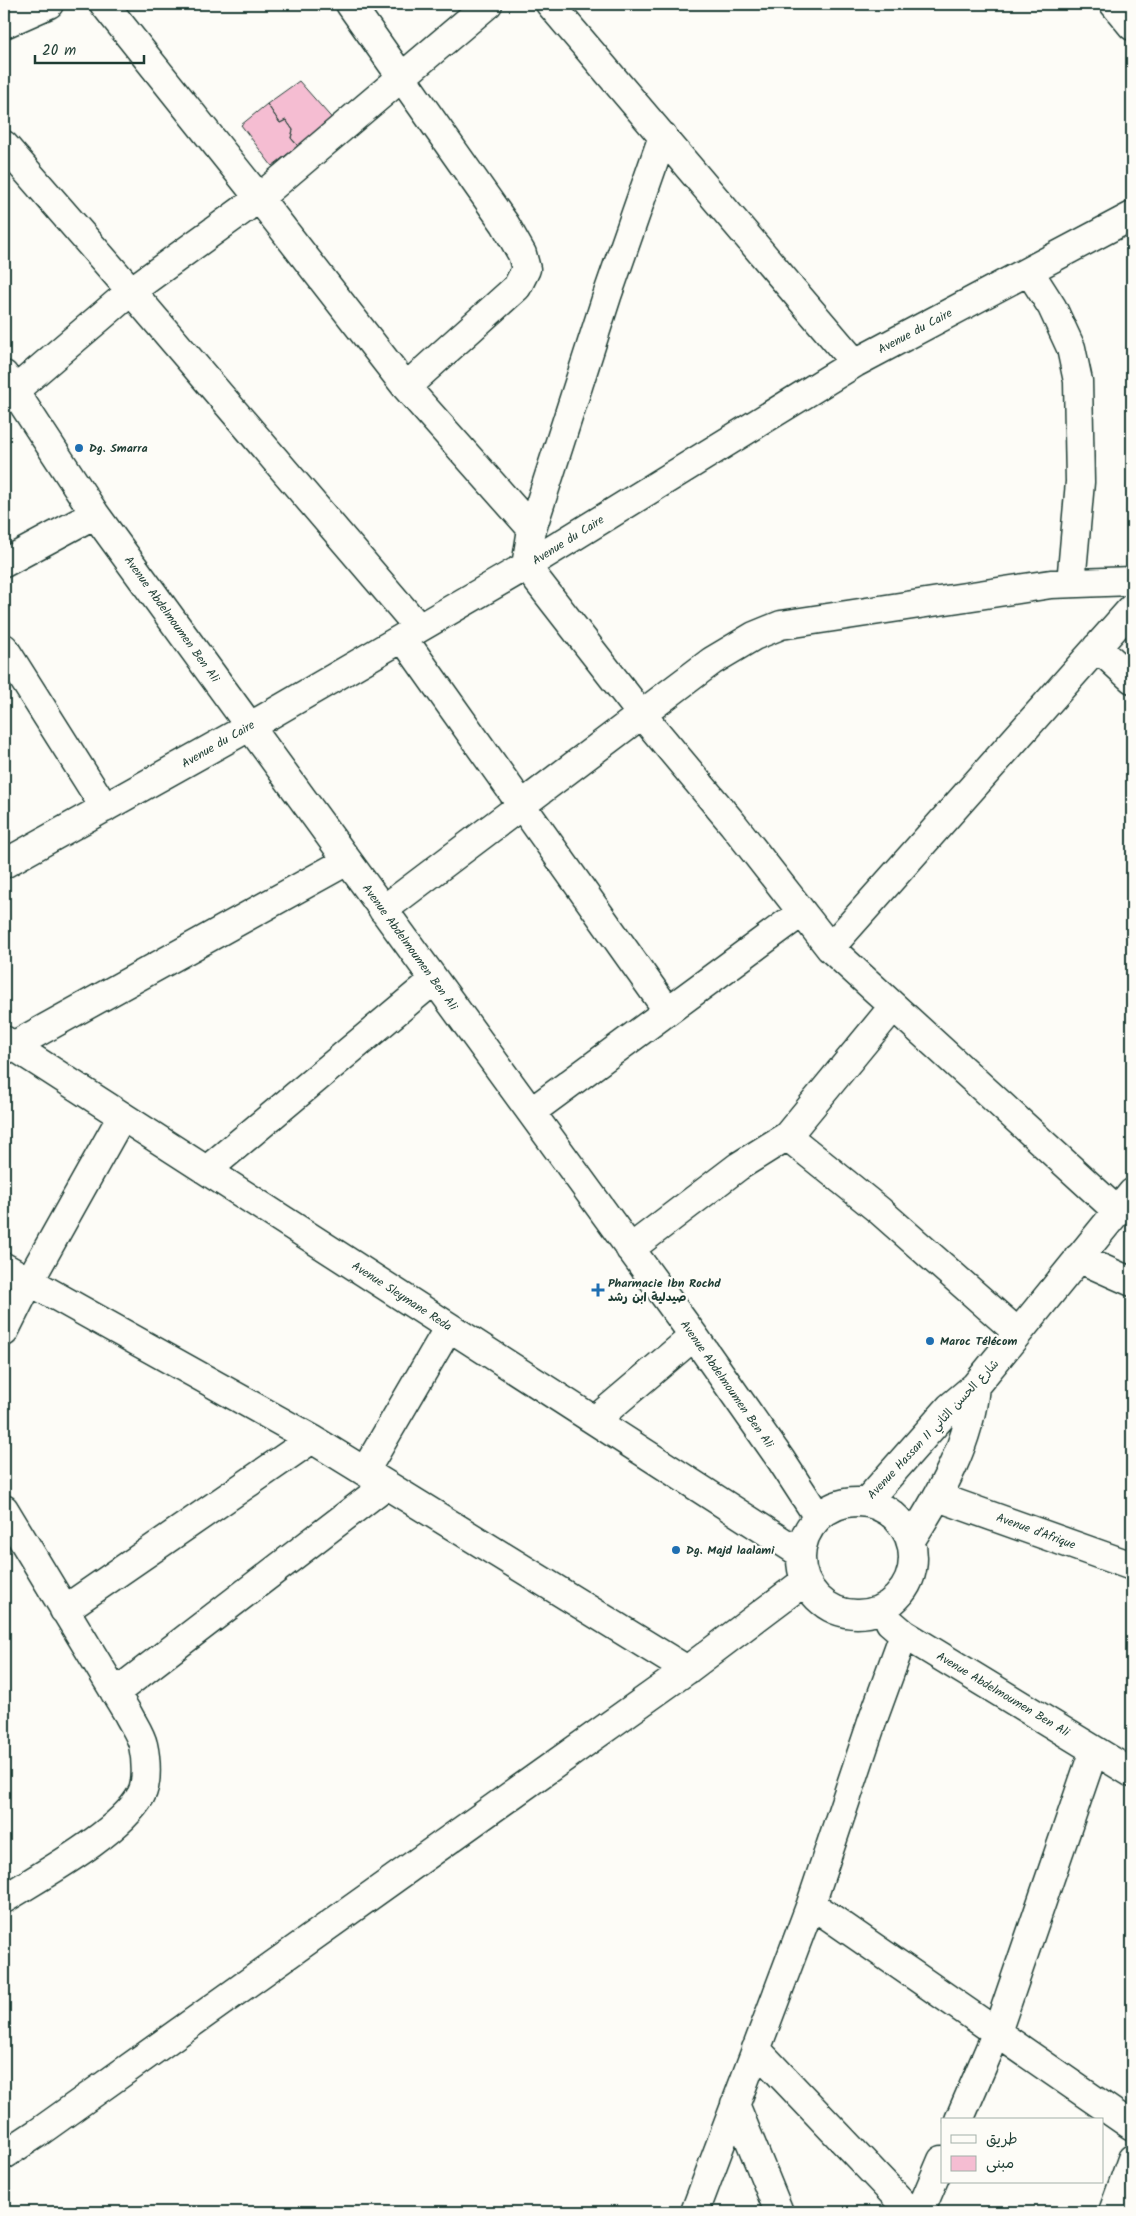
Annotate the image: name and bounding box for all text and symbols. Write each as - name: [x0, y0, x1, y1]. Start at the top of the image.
- scale bar: [35, 32, 144, 64]
- text: 20 m: [42, 39, 76, 63]
- street label: Avenue du Caire: [875, 304, 956, 359]
- place label: Dg. Smarra: [89, 439, 148, 458]
- marker: Dg. Smarra: [73, 442, 85, 454]
- street label: Avenue du Caire: [529, 510, 608, 570]
- street label: Avenue Abdelmoumen Ben Ali: [119, 552, 225, 687]
- street label: Avenue du Caire: [178, 715, 259, 773]
- street label: Avenue Abdelmoumen Ben Ali: [357, 880, 463, 1015]
- street label: Avenue Sleymane Reda: [348, 1257, 456, 1336]
- place label: Pharmacie Ibn Rochd صيدلية ابن رشد: [608, 1274, 721, 1307]
- marker: Pharmacie Ibn Rochd صيدلية ابن رشد: [592, 1284, 604, 1296]
- street label: Avenue Abdelmoumen Ben Ali: [675, 1316, 779, 1453]
- place label: Maroc Télécom: [940, 1332, 1017, 1351]
- marker: Maroc Télécom: [924, 1335, 936, 1347]
- street label: Avenue Hassan II شارع الحسن الثاني: [863, 1355, 1004, 1504]
- street label: Avenue d'Afrique: [993, 1508, 1079, 1555]
- place label: Dg. Majd laalami: [686, 1541, 775, 1560]
- marker: Dg. Majd laalami: [670, 1544, 682, 1556]
- street label: Avenue Abdelmoumen Ben Ali: [933, 1647, 1074, 1742]
- legend: [941, 2118, 1104, 2184]
- text: طريق: [986, 2128, 1018, 2152]
- text: مبنى: [986, 2152, 1014, 2176]

